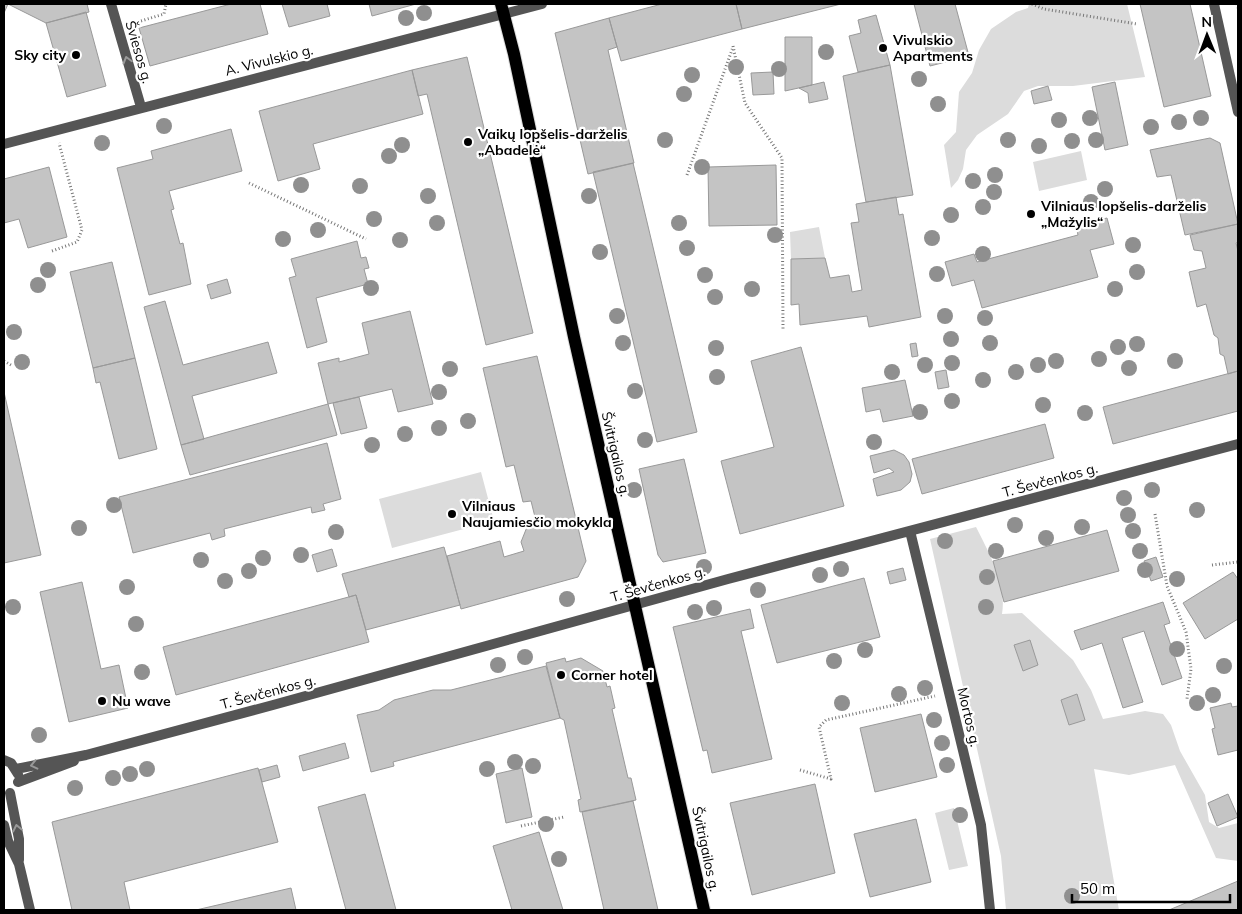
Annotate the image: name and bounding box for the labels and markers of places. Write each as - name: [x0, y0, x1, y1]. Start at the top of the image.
- place label: Vivulskio Apartments: [892, 31, 973, 65]
- marker: Vivulskio Apartments: [877, 42, 889, 54]
- place label: Sky city: [14, 46, 66, 64]
- marker: Sky city: [70, 49, 82, 61]
- place label: Vaikų lopšelis-darželis „Abadelė“: [477, 125, 628, 159]
- marker: Vaikų lopšelis-darželis „Abadelė“: [462, 136, 474, 148]
- place label: Vilniaus lopšelis-darželis „Mažylis“: [1040, 197, 1207, 231]
- marker: Vilniaus lopšelis-darželis „Mažylis“: [1025, 208, 1037, 220]
- place label: Vilniaus Naujamiesčio mokykla: [461, 497, 612, 531]
- marker: Vilniaus Naujamiesčio mokykla: [446, 508, 458, 520]
- place label: Corner hotel: [571, 666, 653, 684]
- marker: Corner hotel: [555, 669, 567, 681]
- place label: Nu wave: [112, 692, 171, 710]
- marker: Nu wave: [96, 695, 108, 707]

